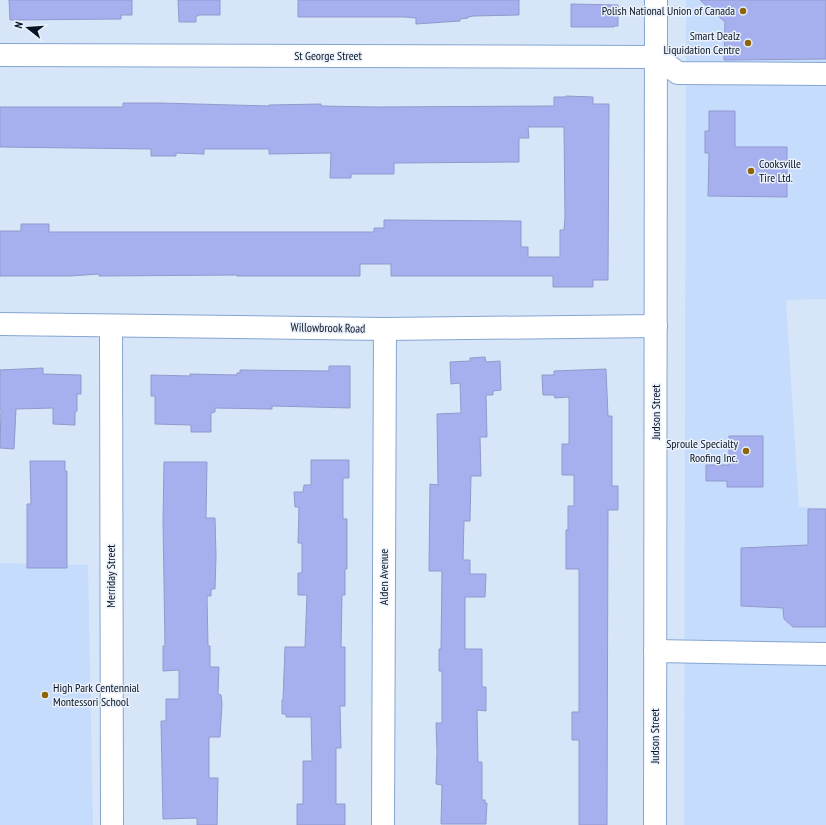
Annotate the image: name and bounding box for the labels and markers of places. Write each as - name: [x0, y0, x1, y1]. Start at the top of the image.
- place label: Polish National Union of Canada: [602, 3, 735, 18]
- marker: Polish National Union of Canada: [738, 6, 748, 16]
- place label: Smart Dealz Liquidation Centre: [664, 28, 740, 57]
- marker: Smart Dealz Liquidation Centre: [743, 38, 753, 48]
- place label: Cooksville Tire Ltd.: [759, 156, 801, 185]
- marker: Cooksville Tire Ltd.: [746, 166, 756, 176]
- place label: Sproule Specialty Roofing Inc.: [666, 436, 738, 465]
- marker: Sproule Specialty Roofing Inc.: [741, 446, 751, 456]
- place label: High Park Centennial Montessori School: [53, 680, 140, 709]
- marker: High Park Centennial Montessori School: [40, 690, 50, 700]

